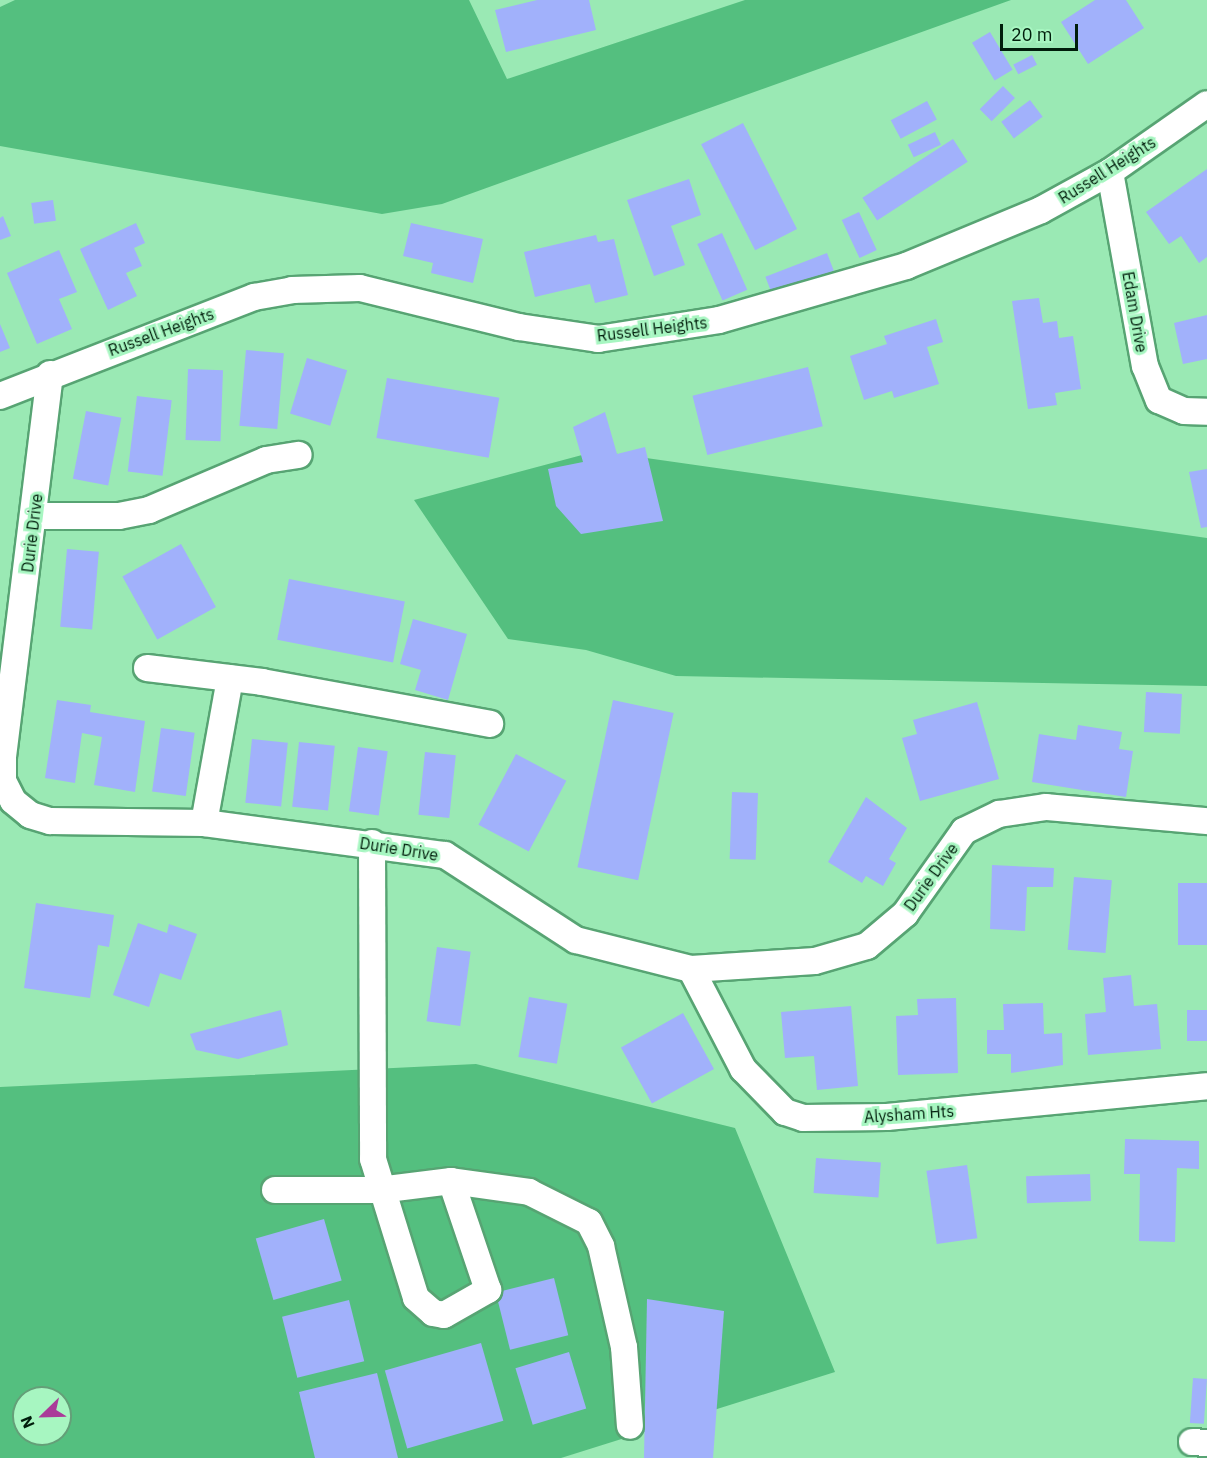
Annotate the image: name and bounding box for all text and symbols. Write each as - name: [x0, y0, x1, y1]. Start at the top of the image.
- scale bar: [1003, 12, 1081, 50]
- text: 20 m: [1011, 23, 1053, 46]
- street label: Russell Heights: [1055, 132, 1159, 208]
- street label: Edam Drive: [1118, 270, 1152, 354]
- street label: Russell Heights: [106, 304, 216, 360]
- street label: Russell Heights: [596, 313, 708, 345]
- street label: Durie Drive: [18, 492, 46, 574]
- street label: Durie Drive: [358, 833, 440, 865]
- street label: Durie Drive: [900, 839, 962, 915]
- street label: Alysham Hts: [863, 1101, 955, 1127]
- north arrow: [12, 1386, 72, 1446]
- text: N: [16, 1413, 39, 1431]

